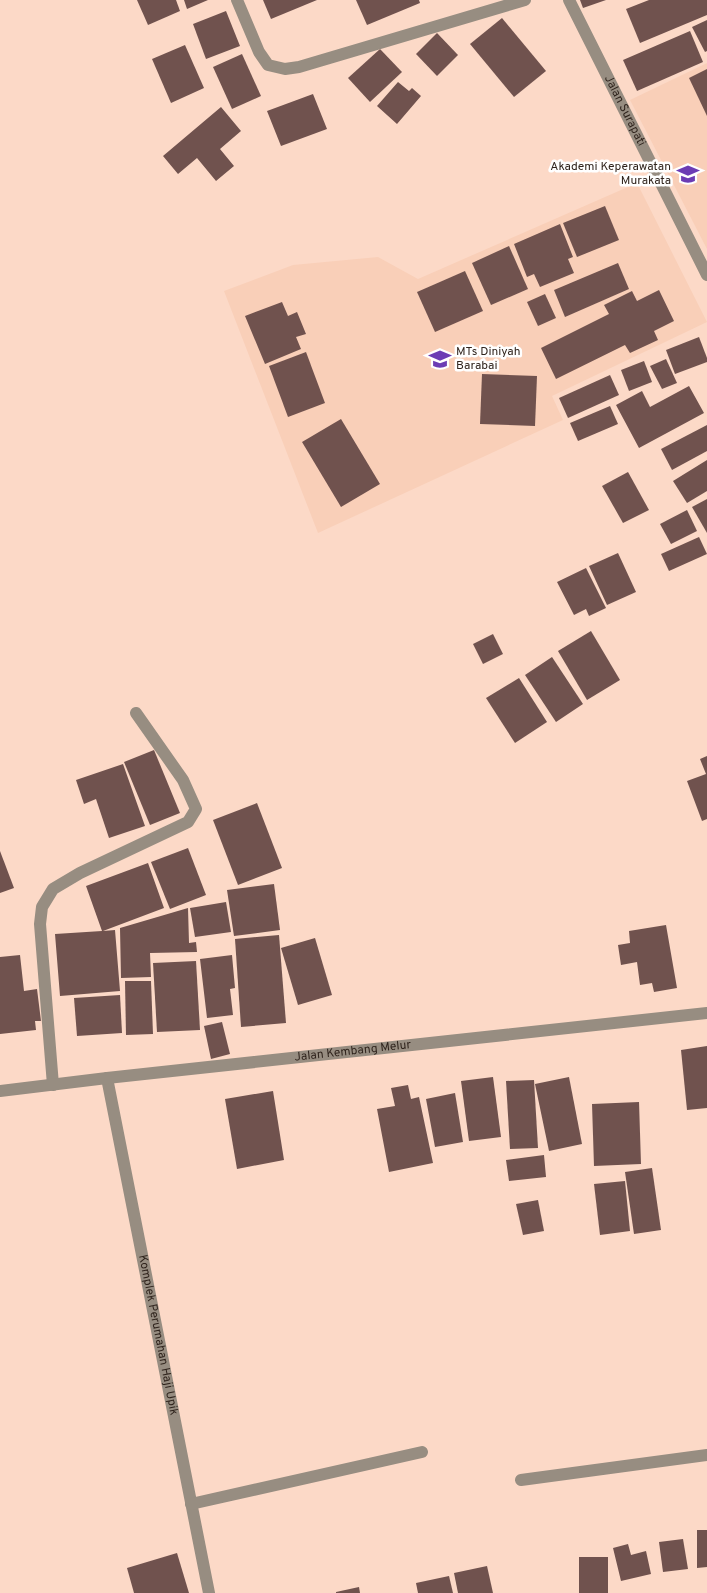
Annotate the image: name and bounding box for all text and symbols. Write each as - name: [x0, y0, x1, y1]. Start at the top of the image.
- street label: Jalan Surapati: [600, 73, 649, 149]
- place label: Akademi Keperawatan Murakata: [550, 159, 671, 189]
- school or university icon: Akademi Keperawatan Murakata: [675, 161, 701, 187]
- place label: MTs Diniyah Barabai: [456, 344, 520, 374]
- school or university icon: MTs Diniyah Barabai: [427, 346, 453, 372]
- street label: Jalan Kembang Melur: [294, 1037, 412, 1066]
- street label: Komplek Perumahan Haji Upik: [134, 1253, 182, 1417]

